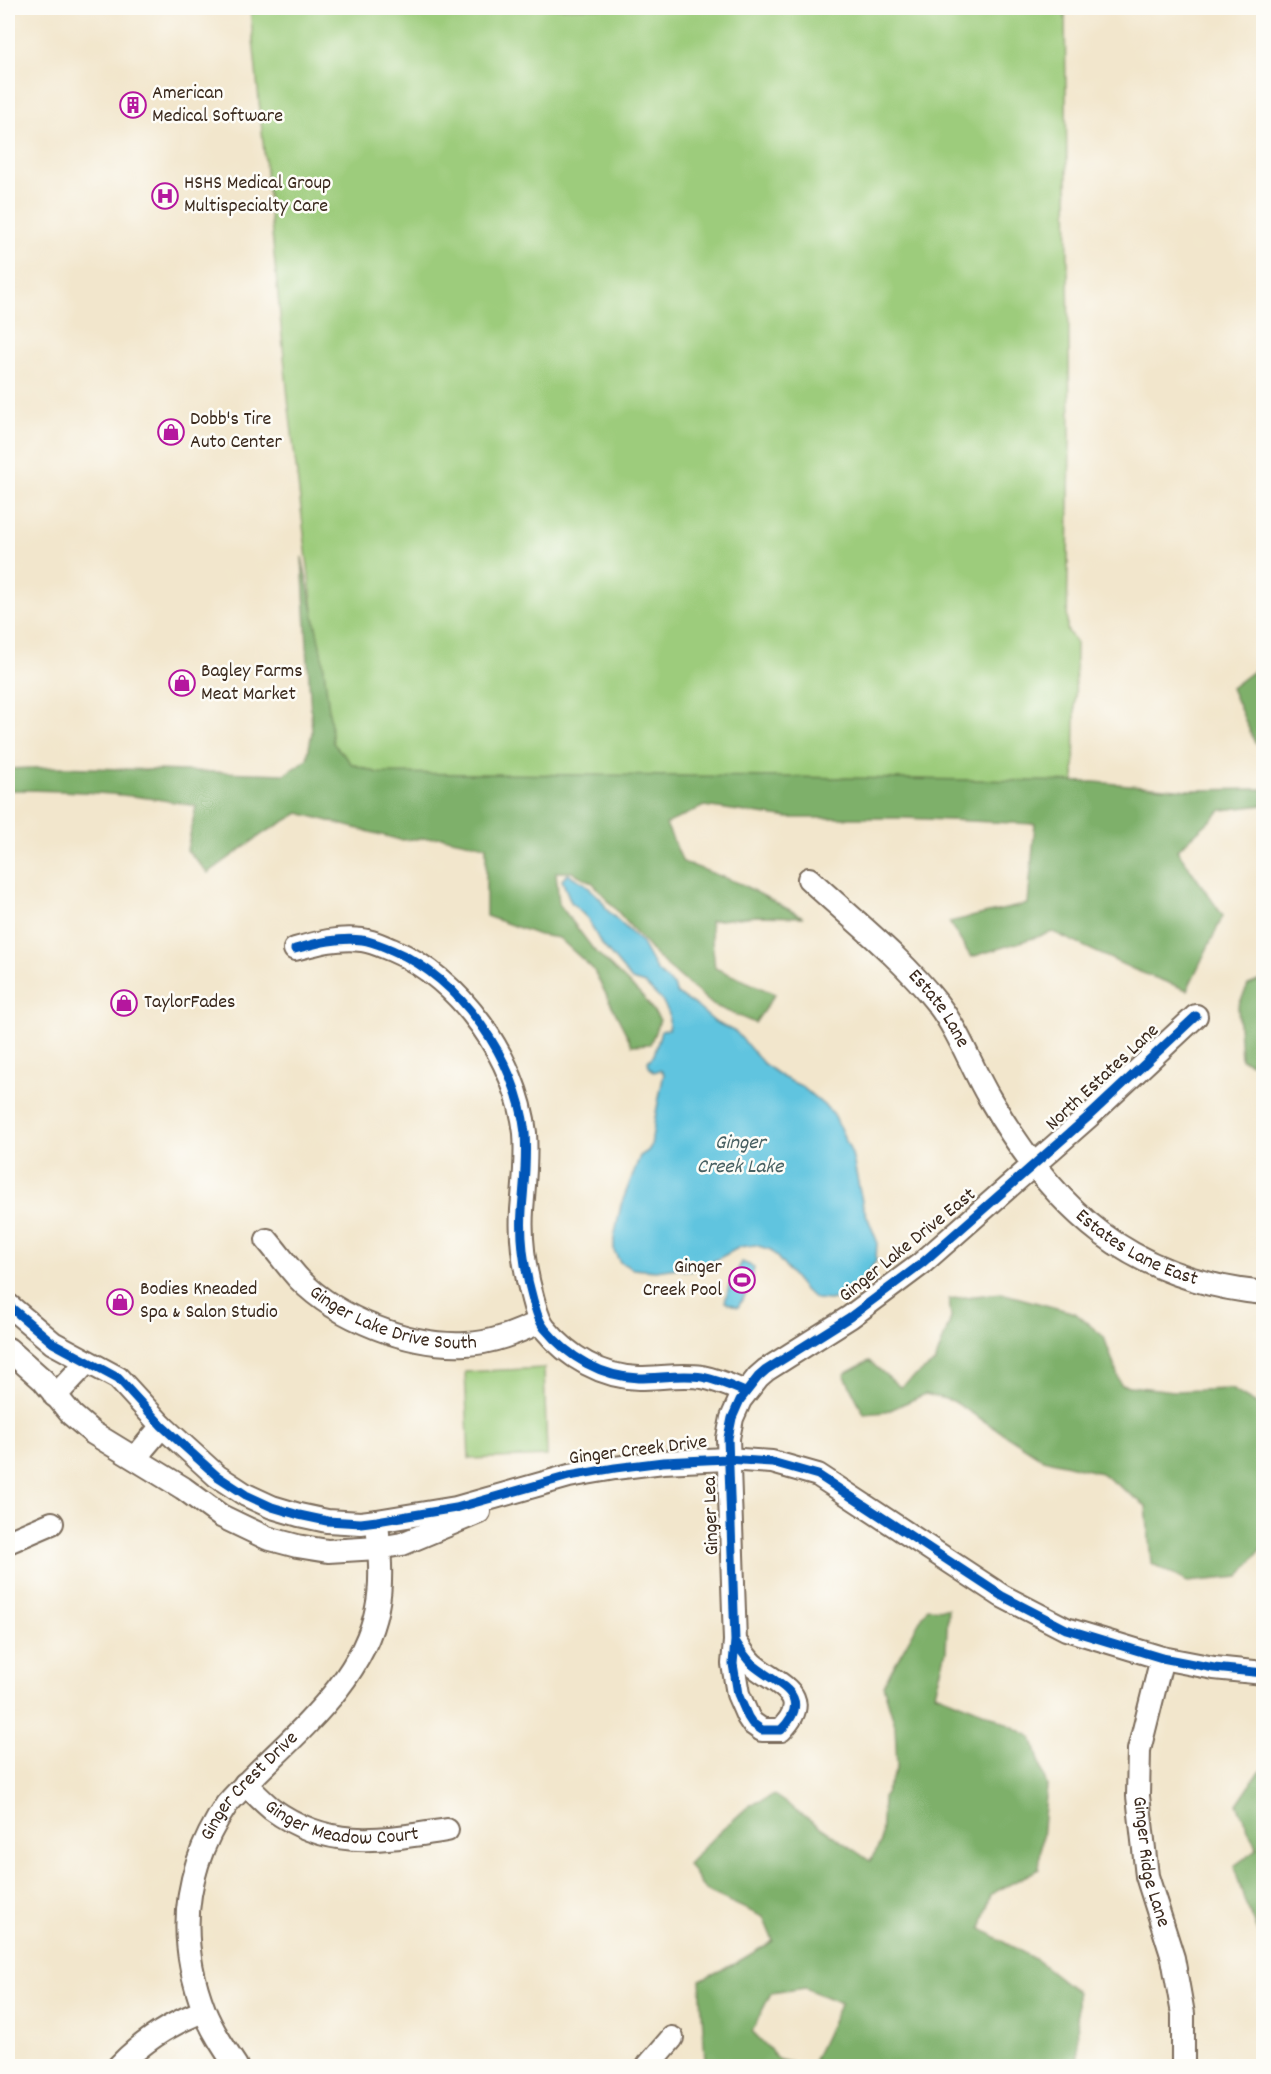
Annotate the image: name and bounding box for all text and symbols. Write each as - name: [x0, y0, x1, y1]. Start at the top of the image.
- place label: American Medical Software: [152, 80, 283, 131]
- building icon: American Medical Software: [118, 90, 148, 120]
- place label: HSHS Medical Group Multispecialty Care: [184, 170, 331, 221]
- hospital icon: HSHS Medical Group Multispecialty Care: [150, 181, 180, 211]
- place label: Dobb's Tire Auto Center: [190, 406, 282, 457]
- shop icon: Dobb's Tire Auto Center: [156, 417, 186, 447]
- place label: Bagley Farms Meat Market: [201, 658, 303, 709]
- shop icon: Bagley Farms Meat Market: [167, 668, 197, 698]
- street label: Estate Lane: [901, 963, 976, 1053]
- shop icon: TaylorFades: [109, 988, 139, 1018]
- place label: TaylorFades: [144, 989, 235, 1017]
- street label: North Estates Lane: [1040, 1018, 1166, 1138]
- water label: Ginger Creek Lake: [697, 1129, 785, 1183]
- street label: Ginger Lake Drive East: [833, 1182, 983, 1310]
- street label: Estates Lane East: [1068, 1203, 1201, 1294]
- place label: Ginger Creek Pool: [643, 1254, 723, 1305]
- sports icon: Ginger Creek Pool: [727, 1265, 757, 1295]
- place label: Bodies Kneaded Spa & Salon Studio: [140, 1276, 278, 1327]
- street label: Ginger Lake Drive South: [302, 1279, 478, 1358]
- shop icon: Bodies Kneaded Spa & Salon Studio: [105, 1287, 135, 1317]
- street label: Ginger Creek Drive: [567, 1429, 709, 1473]
- street label: Ginger Lea: [697, 1475, 727, 1556]
- street label: Ginger Crest Drive: [194, 1725, 305, 1846]
- street label: Ginger Meadow Court: [258, 1794, 421, 1853]
- street label: Ginger Ridge Lane: [1124, 1795, 1177, 1931]

